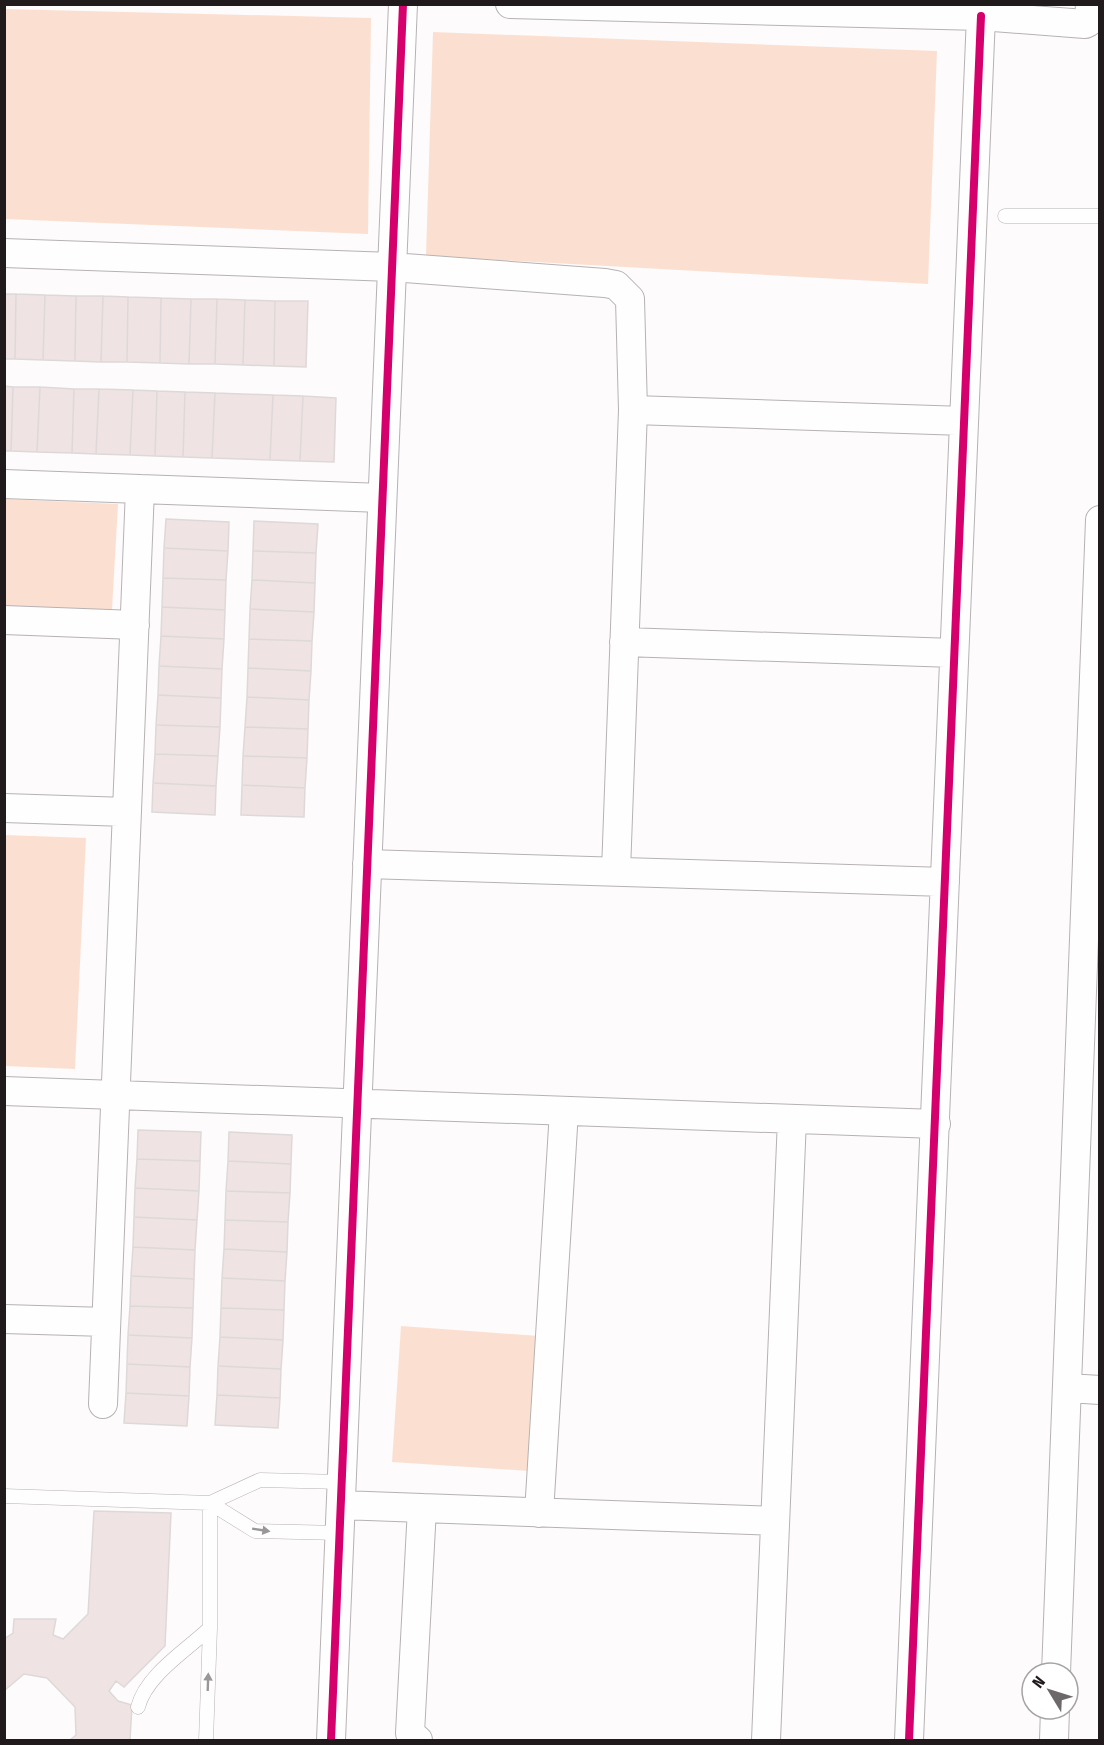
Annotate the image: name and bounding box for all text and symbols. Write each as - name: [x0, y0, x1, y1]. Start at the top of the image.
- one-way arrow: [252, 1526, 271, 1535]
- north arrow: [1020, 1661, 1080, 1721]
- text: N: [1028, 1672, 1049, 1692]
- one-way arrow: [203, 1673, 212, 1692]

